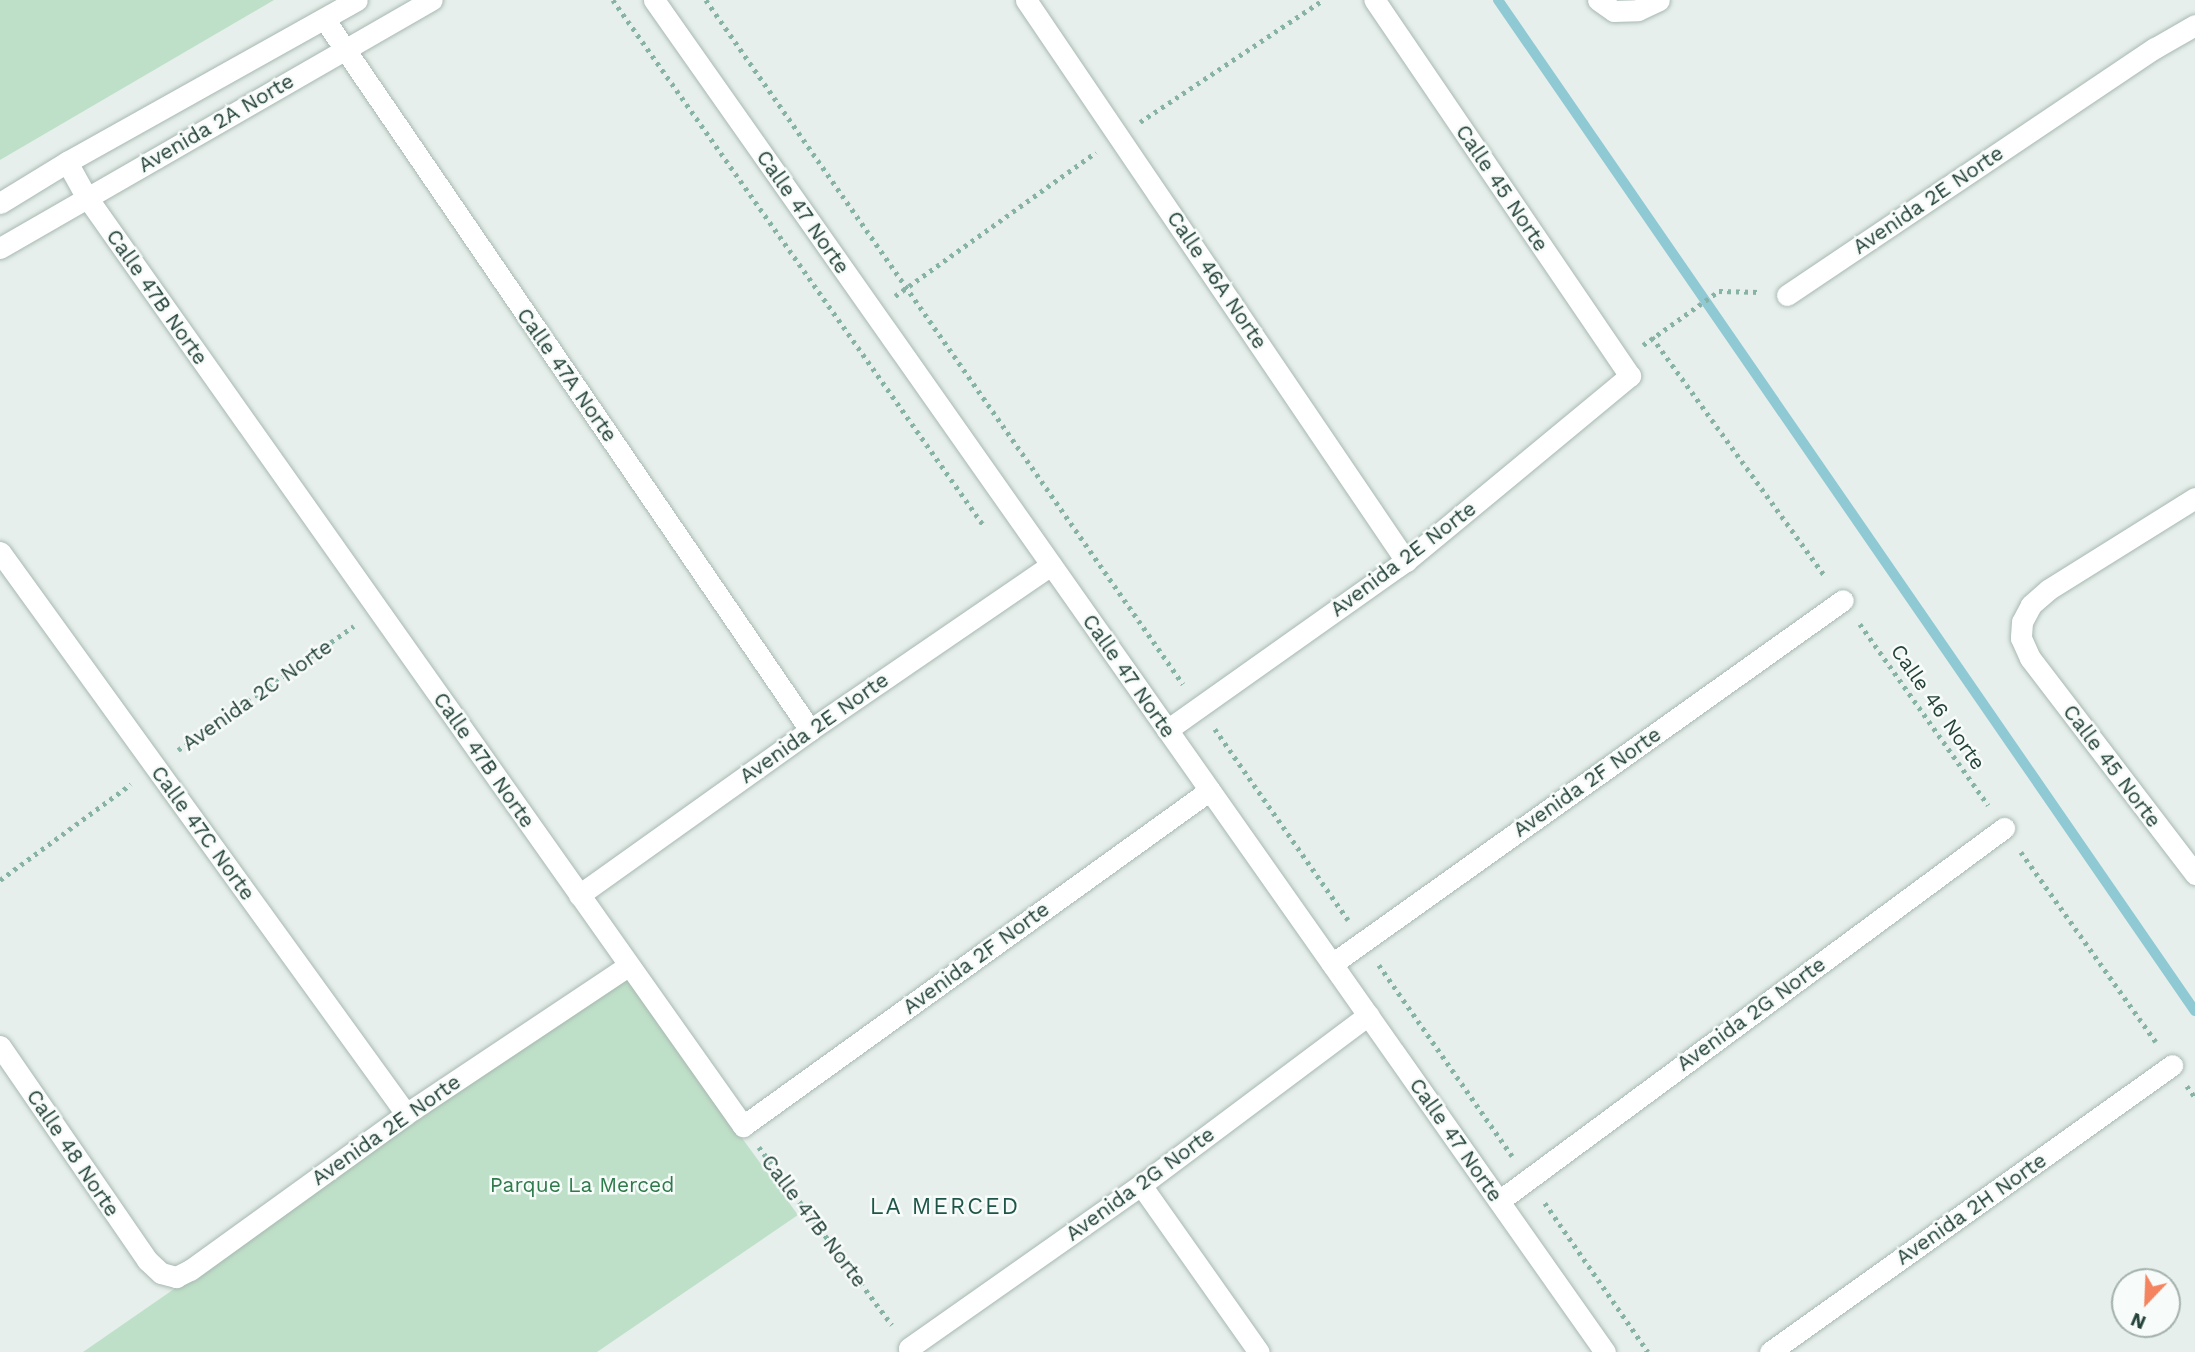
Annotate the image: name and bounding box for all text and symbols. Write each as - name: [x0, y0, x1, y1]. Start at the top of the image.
- street label: Avenida 2A Norte: [133, 68, 299, 178]
- street label: Calle 45 Norte: [1450, 120, 1554, 256]
- street label: Avenida 2E Norte: [1848, 140, 2008, 260]
- street label: Calle 47 Norte: [751, 145, 855, 279]
- street label: Calle 46A Norte: [1161, 206, 1273, 354]
- street label: Calle 47B Norte: [101, 224, 213, 370]
- street label: Calle 47A Norte: [511, 303, 623, 447]
- street label: Avenida 2E Norte: [1325, 496, 1481, 622]
- street label: Calle 47 Norte: [1077, 609, 1181, 743]
- street label: Avenida 2C Norte: [177, 634, 337, 756]
- street label: Calle 46 Norte: [1885, 639, 1991, 775]
- street label: Avenida 2E Norte: [734, 667, 894, 789]
- street label: Calle 47B Norte: [428, 687, 540, 833]
- street label: Calle 45 Norte: [2058, 700, 2166, 832]
- street label: Avenida 2F Norte: [1508, 721, 1666, 843]
- street label: Calle 47C Norte: [146, 761, 260, 905]
- street label: Avenida 2F Norte: [897, 896, 1055, 1020]
- street label: Avenida 2G Norte: [1671, 951, 1831, 1077]
- street label: Avenida 2E Norte: [306, 1069, 466, 1191]
- street label: Calle 47 Norte: [1404, 1073, 1508, 1207]
- street label: Calle 48 Norte: [21, 1085, 125, 1221]
- street label: Avenida 2G Norte: [1060, 1121, 1220, 1247]
- street label: Avenida 2H Norte: [1891, 1147, 2051, 1271]
- street label: Calle 47B Norte: [756, 1150, 872, 1292]
- park label: Parque La Merced: [489, 1172, 675, 1198]
- district label: LA MERCED: [870, 1193, 1020, 1221]
- north arrow: [2111, 1268, 2181, 1338]
- text: N: [2127, 1308, 2149, 1334]

